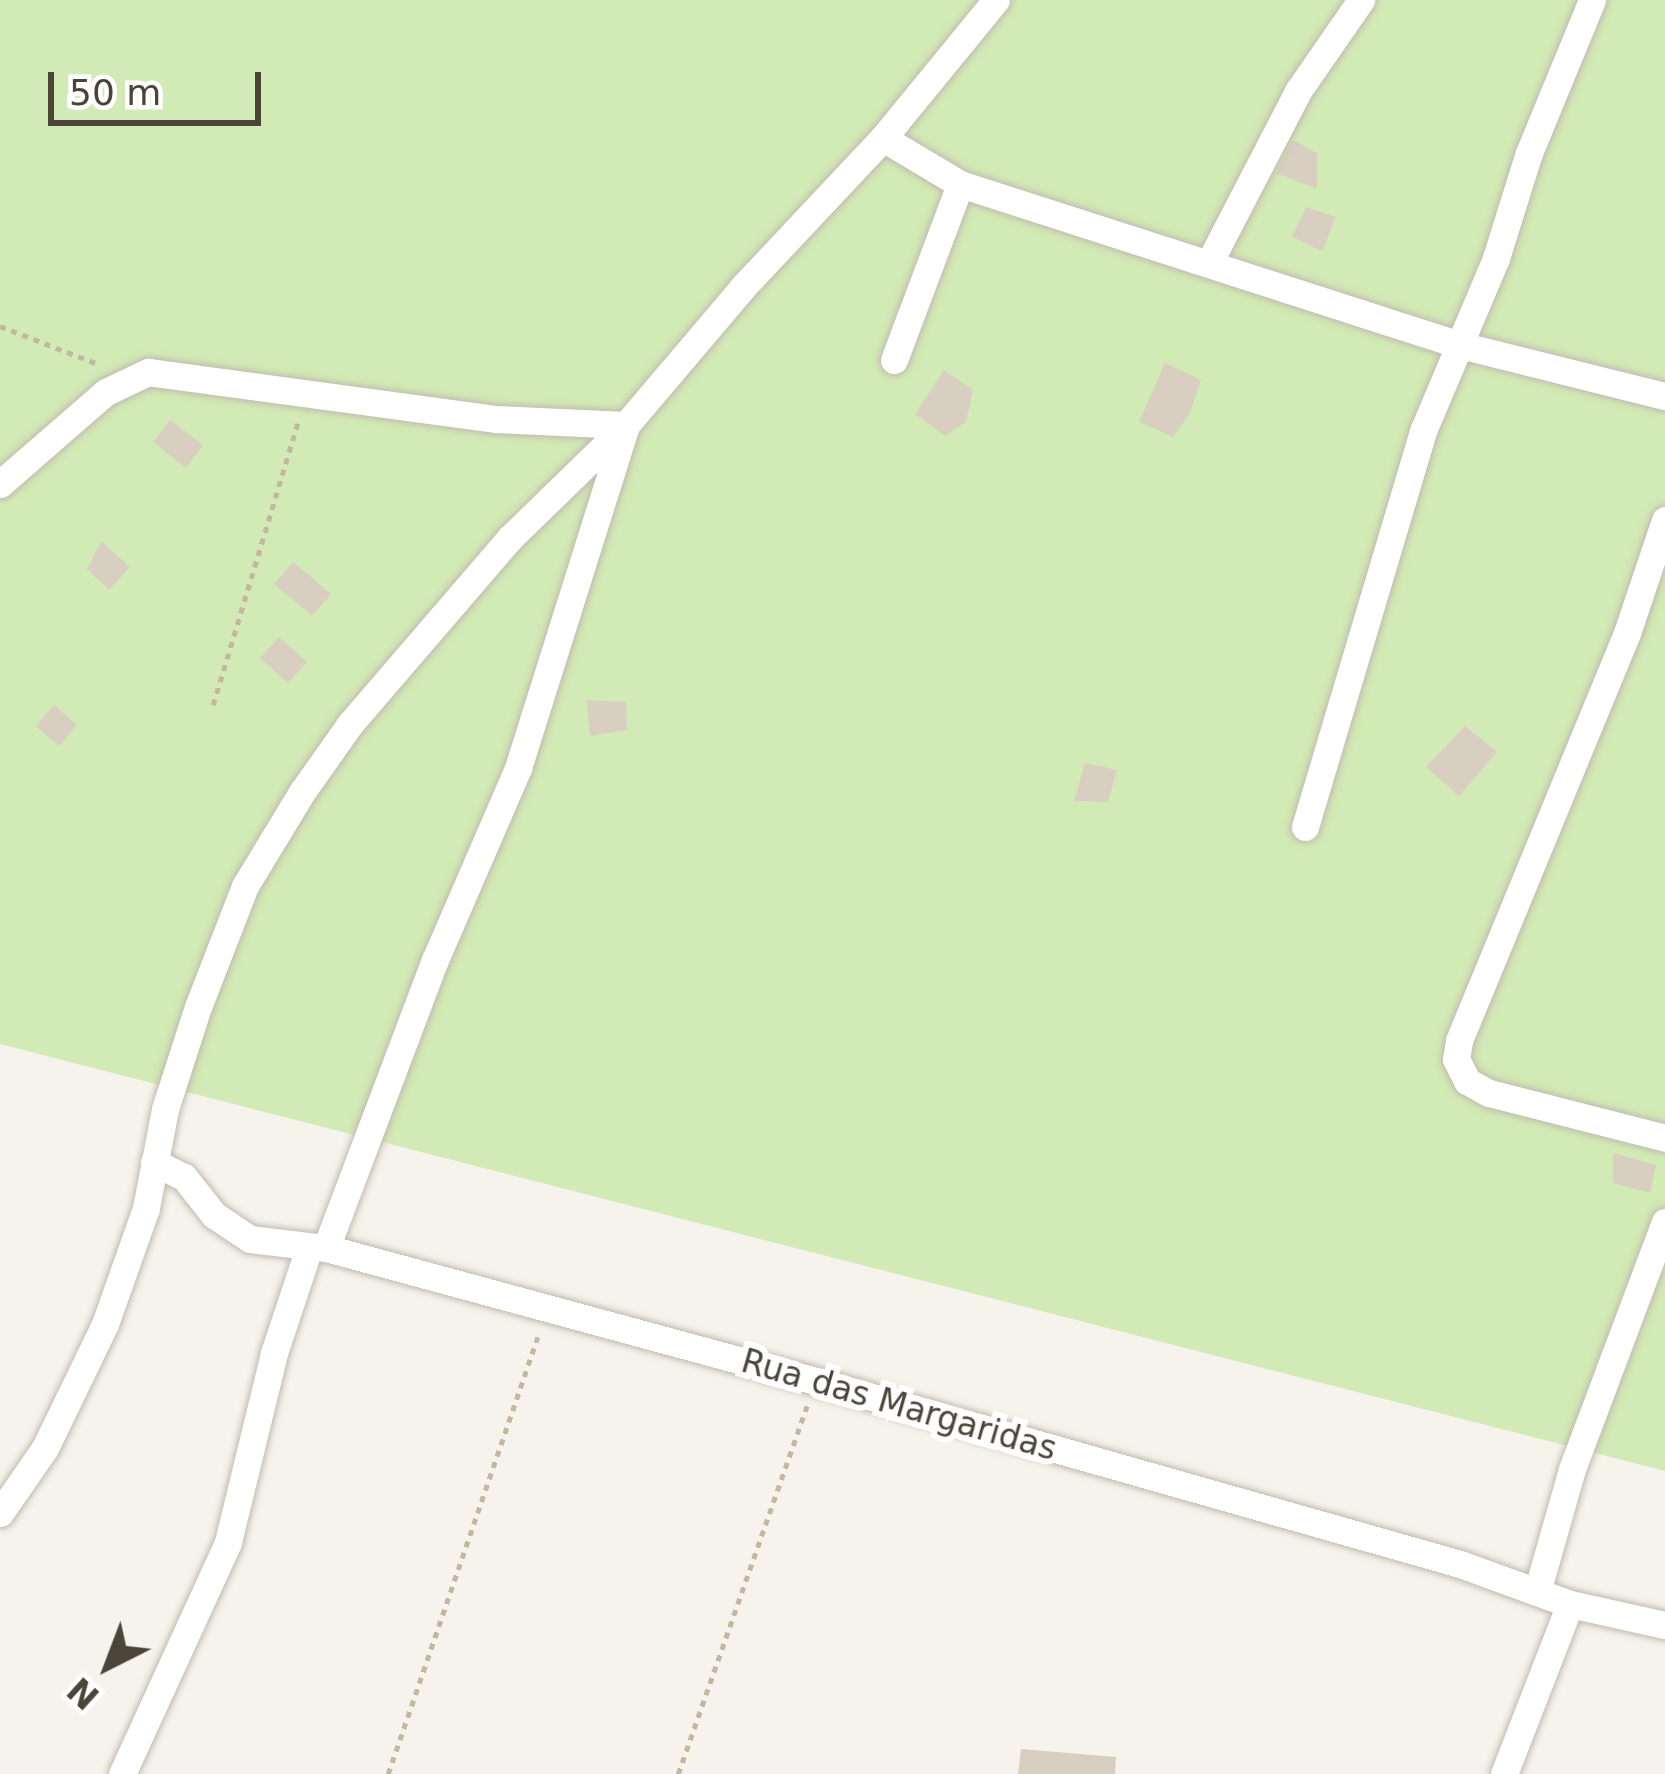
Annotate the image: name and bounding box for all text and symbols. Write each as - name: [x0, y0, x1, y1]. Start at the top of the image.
- scale bar: [54, 48, 267, 122]
- text: 50 m: [69, 72, 161, 113]
- street label: Rua das Margaridas: [737, 1341, 1061, 1469]
- north arrow: [48, 1606, 168, 1726]
- text: N: [60, 1669, 107, 1717]

